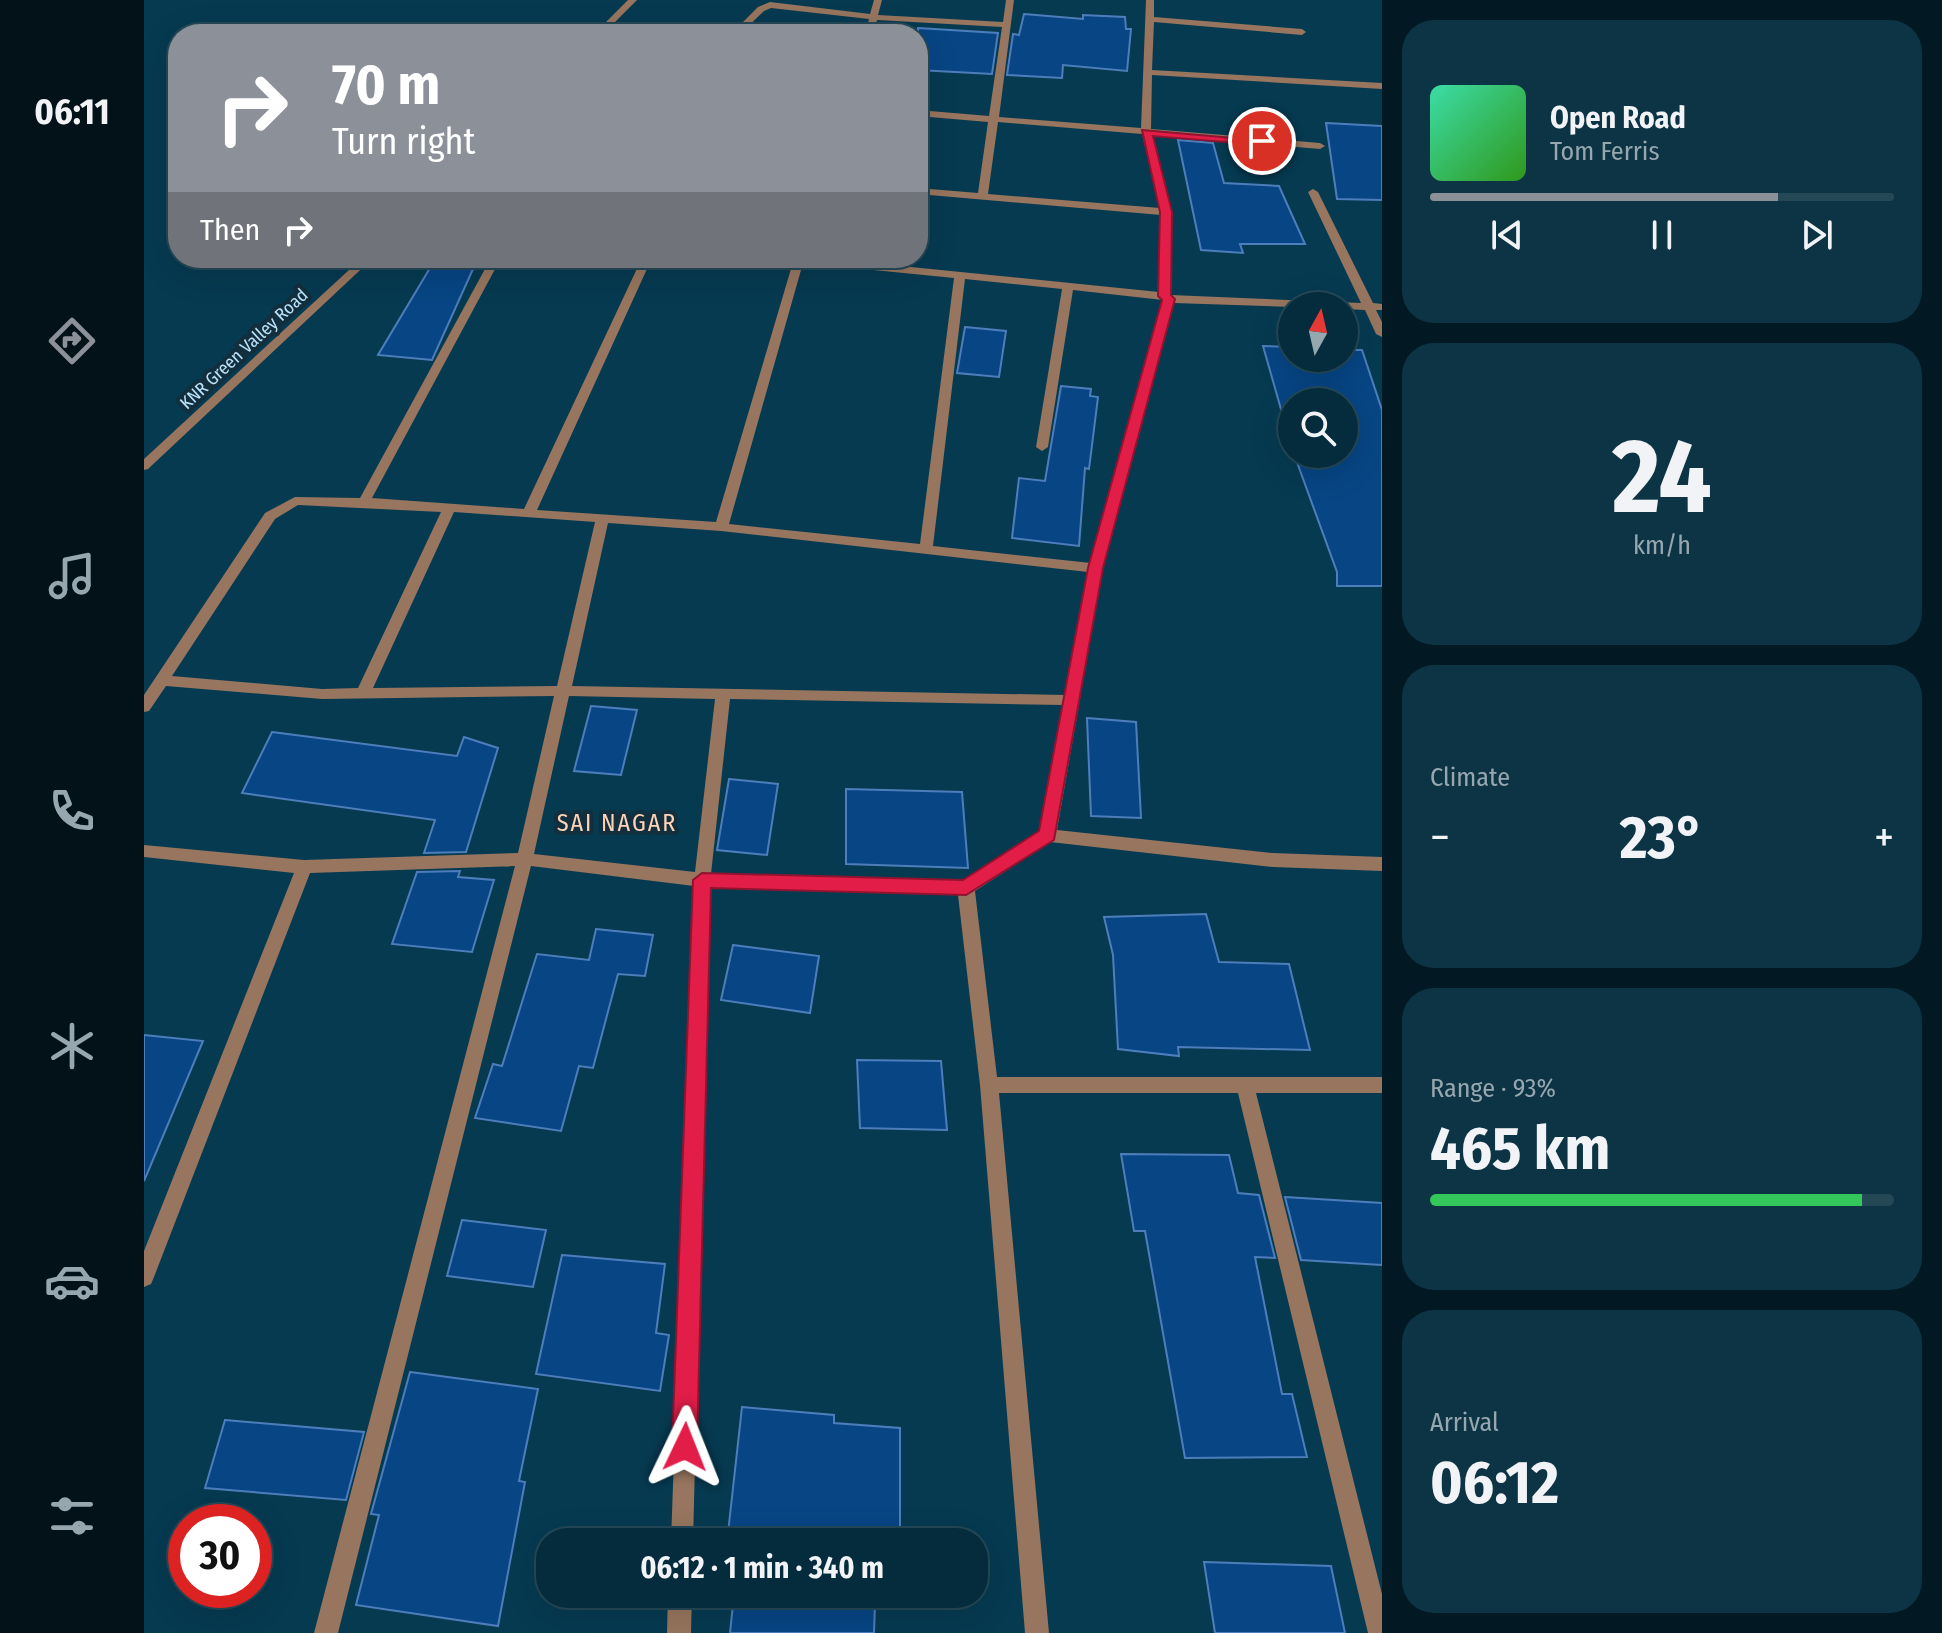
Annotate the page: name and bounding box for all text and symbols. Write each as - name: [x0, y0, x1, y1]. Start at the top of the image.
- text: 70 m: [332, 52, 440, 119]
- icon: right: [200, 56, 304, 160]
- text: 06:11: [34, 90, 110, 134]
- text: Open Road: [1550, 100, 1686, 136]
- pin: [1228, 107, 1296, 175]
- icon: arrive: [1240, 119, 1284, 163]
- text: Turn right: [332, 120, 475, 164]
- text: Tom Ferris: [1550, 136, 1660, 167]
- icon: right: [276, 208, 320, 252]
- text: Then: [200, 212, 260, 248]
- icon: previous: [1485, 213, 1529, 257]
- icon: pause: [1640, 213, 1684, 257]
- icon: next: [1795, 213, 1839, 257]
- street label: KNR Green Valley Road: [175, 284, 313, 414]
- north arrow: [1278, 292, 1358, 372]
- map controls: [1278, 292, 1358, 468]
- icon: directions: [44, 313, 100, 369]
- button: search: [1278, 388, 1358, 468]
- text: 24: [1612, 415, 1712, 540]
- text: km/h: [1633, 530, 1691, 561]
- icon: music: [44, 548, 100, 604]
- text: Climate: [1430, 762, 1510, 793]
- icon: phone: [44, 783, 100, 839]
- text: 23°: [1620, 802, 1704, 874]
- district label: SAI NAGAR: [557, 809, 677, 837]
- text: −: [1430, 811, 1450, 864]
- text: +: [1874, 811, 1894, 864]
- icon: climate: [44, 1018, 100, 1074]
- text: Range · 93%: [1430, 1073, 1556, 1104]
- text: 465 km: [1430, 1113, 1610, 1185]
- icon: car: [44, 1253, 100, 1309]
- position arrow: [643, 1405, 727, 1489]
- text: Arrival: [1430, 1407, 1499, 1438]
- text: 06:12: [1430, 1447, 1559, 1519]
- icon: filters: [44, 1488, 100, 1544]
- speed limit sign: 30: [168, 1504, 272, 1608]
- text: 06:12 · 1 min · 340 m: [640, 1550, 884, 1586]

